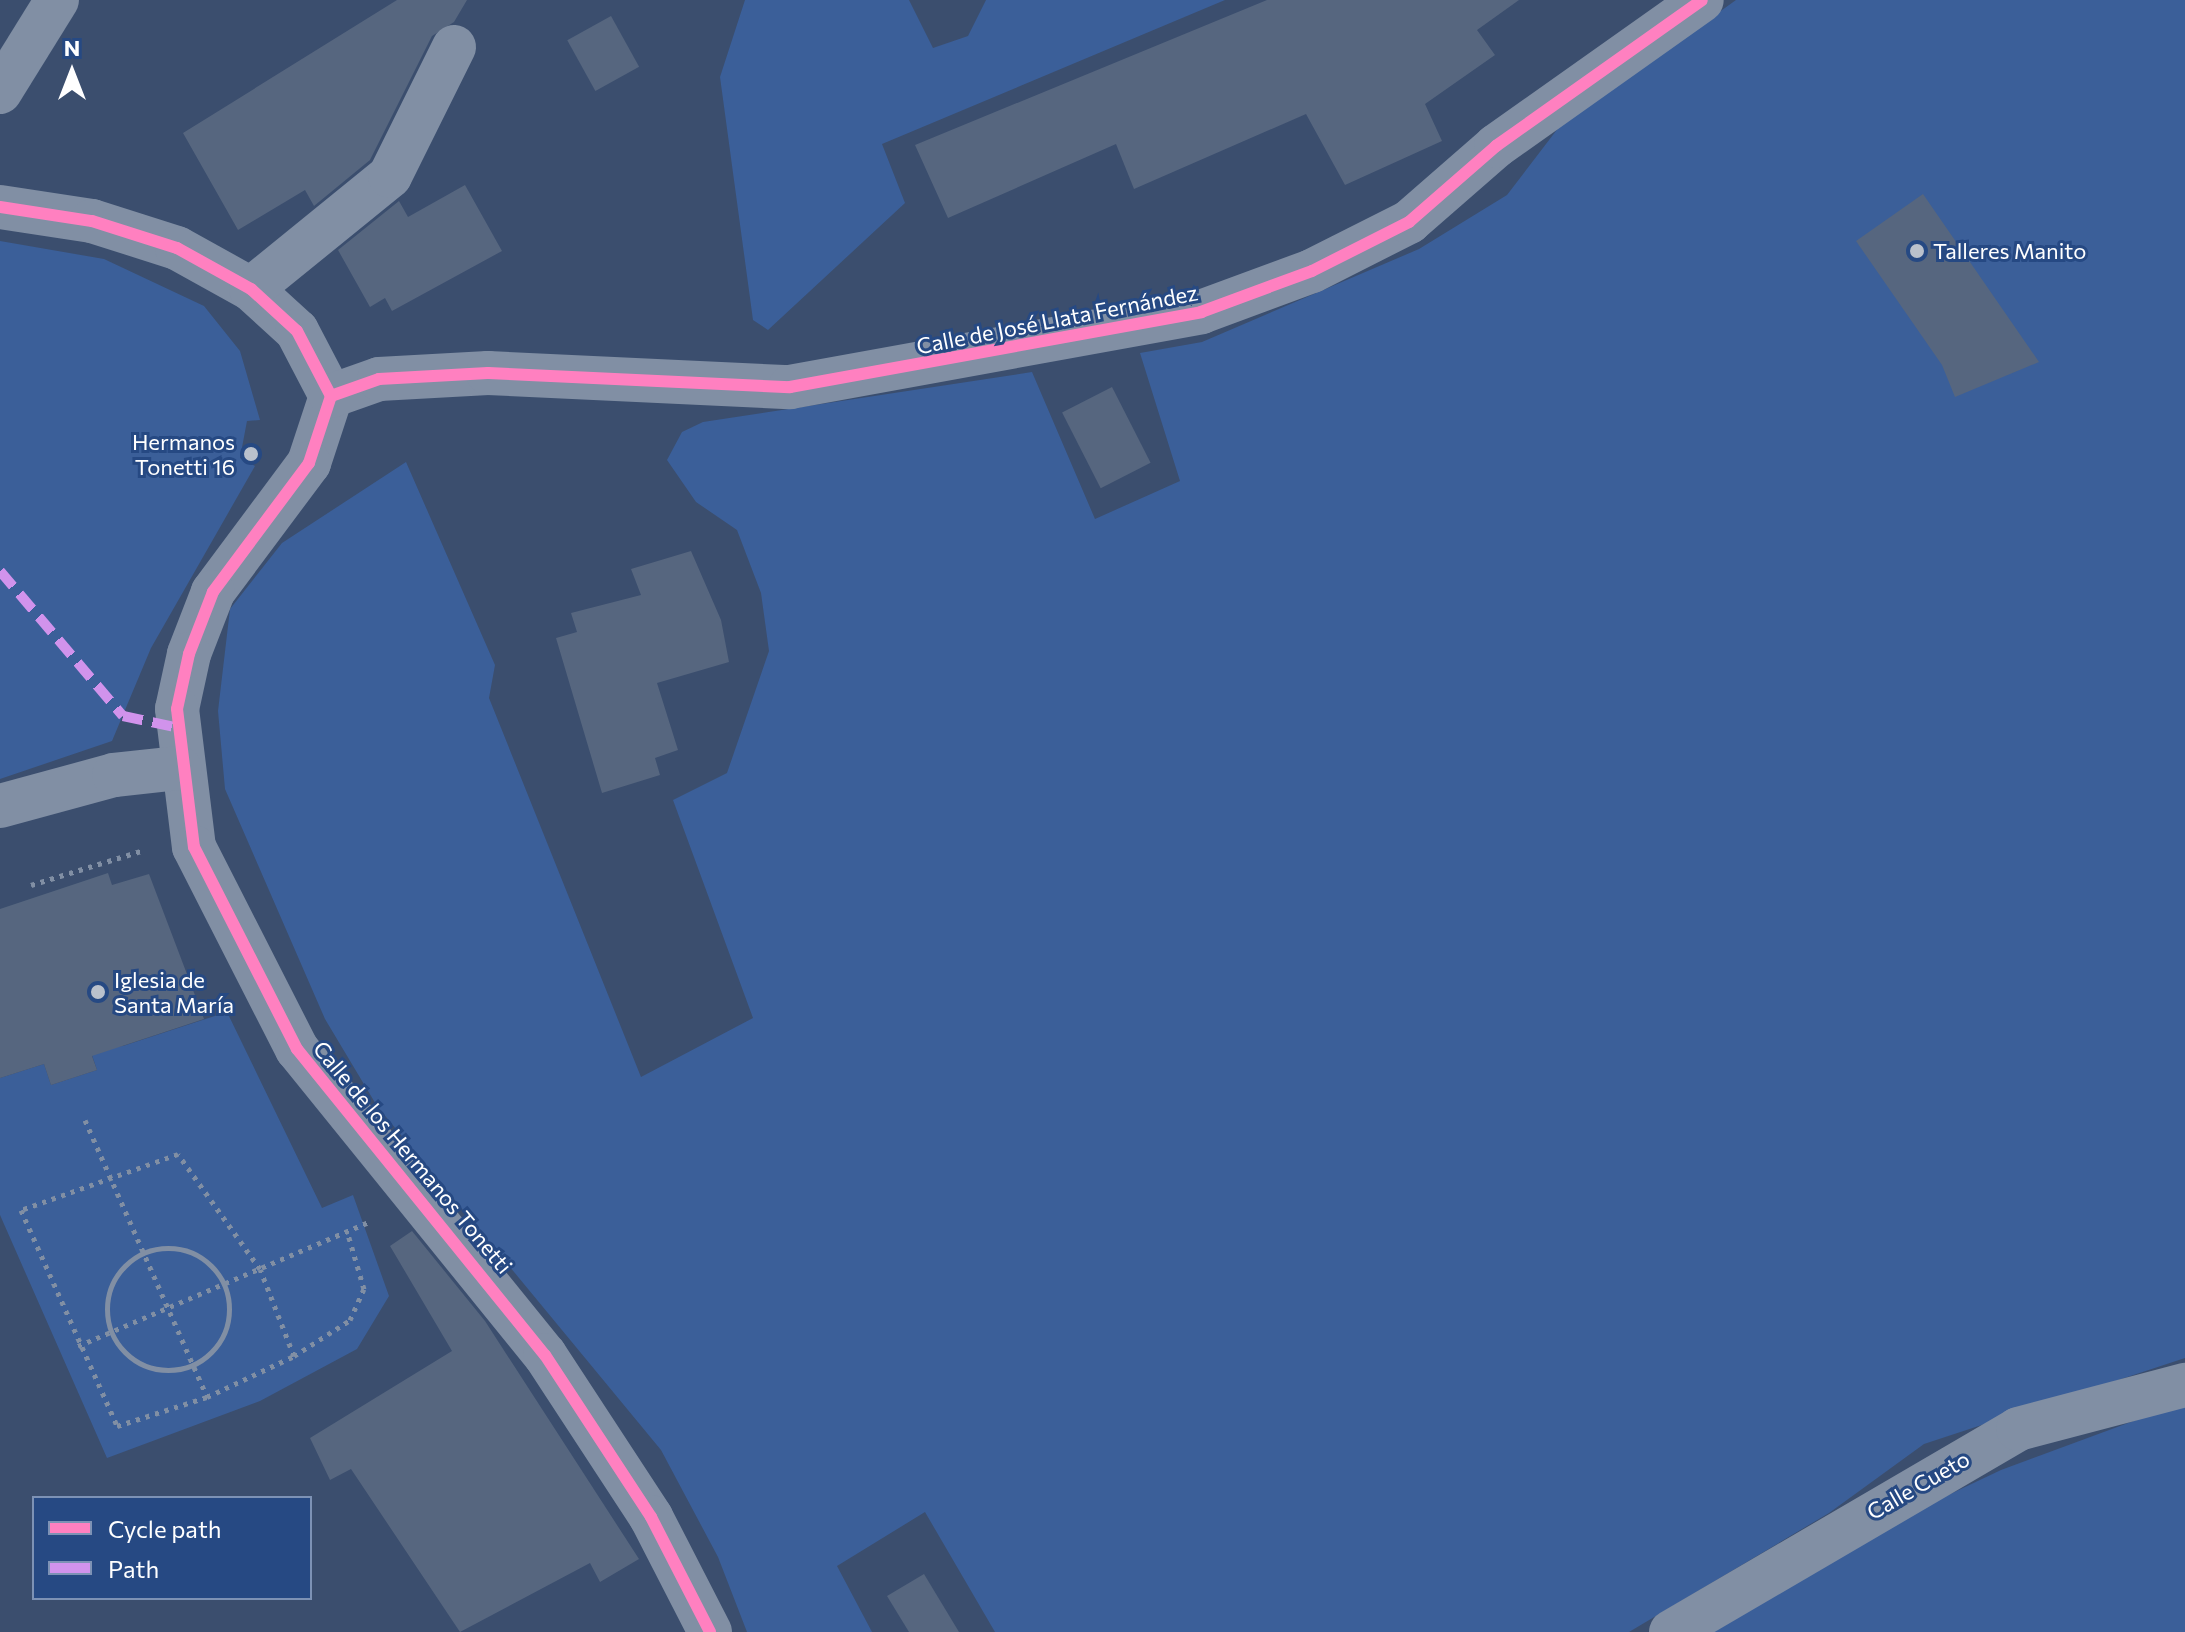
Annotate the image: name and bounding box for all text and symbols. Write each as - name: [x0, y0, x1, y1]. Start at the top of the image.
- north arrow: [32, 32, 112, 112]
- text: N: [64, 34, 80, 61]
- place label: Talleres Manito: [1933, 238, 2086, 264]
- marker: Talleres Manito: [1908, 242, 1926, 260]
- street label: Calle de José Llata Fernández: [914, 279, 1200, 359]
- place label: Hermanos Tonetti 16: [132, 428, 235, 480]
- marker: Hermanos Tonetti 16: [242, 445, 260, 463]
- place label: Iglesia de Santa María: [114, 966, 234, 1018]
- marker: Iglesia de Santa María: [89, 983, 107, 1001]
- street label: Calle de los Hermanos Tonetti: [308, 1035, 518, 1279]
- street label: Calle Cueto: [1862, 1445, 1974, 1525]
- legend: [32, 1496, 312, 1600]
- text: Cycle path: [108, 1514, 222, 1543]
- text: Path: [108, 1554, 159, 1583]

